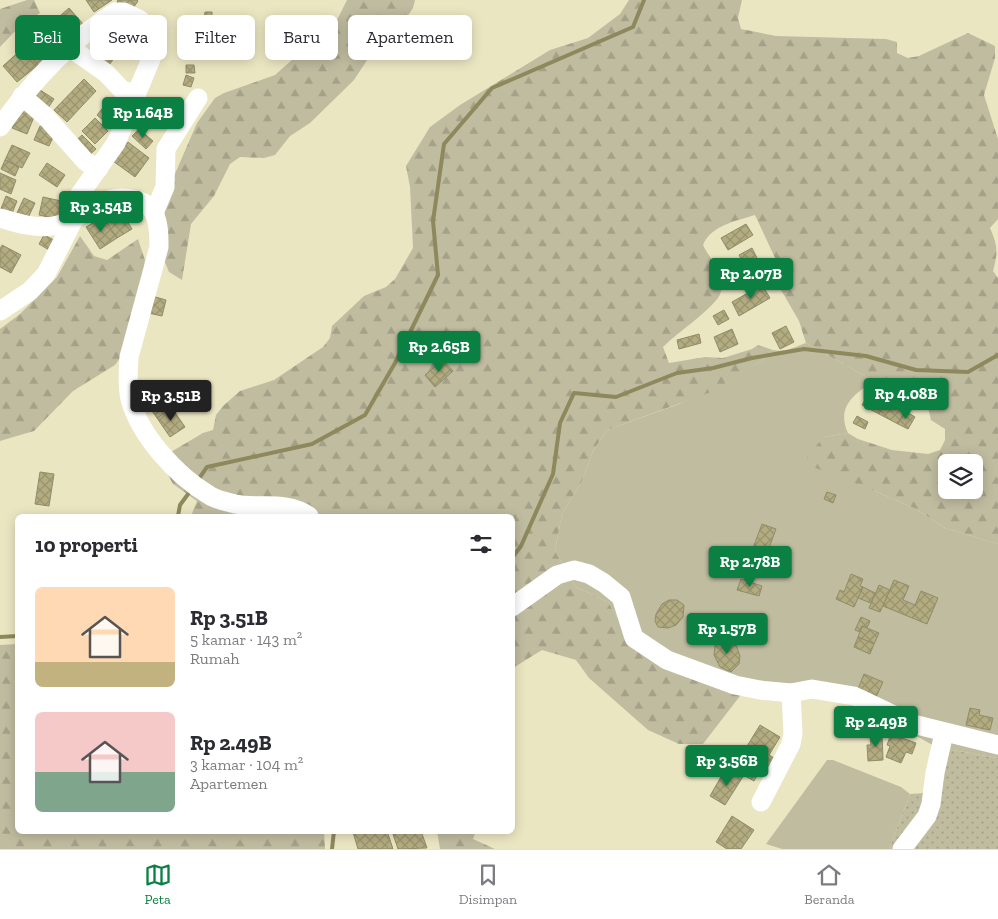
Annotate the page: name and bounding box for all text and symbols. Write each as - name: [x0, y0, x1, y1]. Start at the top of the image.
- chip: Beli: [15, 15, 80, 60]
- chip: Sewa: [90, 15, 167, 60]
- chip: Filter: [177, 15, 255, 60]
- chip: Baru: [265, 15, 338, 60]
- chip: Apartemen: [348, 15, 472, 60]
- pin: Rp 1.64B: [91, 96, 195, 139]
- text: Rp 1.64B: [113, 103, 173, 122]
- pin: Rp 3.54B: [49, 190, 153, 233]
- text: Rp 3.54B: [70, 197, 132, 216]
- pin: Rp 2.07B: [699, 258, 803, 300]
- text: Rp 2.07B: [720, 264, 782, 283]
- pin: Rp 2.65B: [387, 330, 491, 373]
- text: Rp 2.65B: [408, 337, 470, 356]
- pin: Rp 4.08B: [854, 378, 958, 420]
- pin: Rp 3.51B: [119, 380, 223, 422]
- text: Rp 4.08B: [875, 384, 937, 403]
- text: Rp 3.51B: [141, 386, 201, 405]
- map controls: [938, 454, 983, 499]
- button: layers: [938, 454, 983, 499]
- icon: filters: [467, 530, 495, 558]
- text: 10 properti: [35, 532, 138, 557]
- pin: Rp 2.78B: [698, 546, 802, 588]
- text: Rp 2.78B: [720, 552, 780, 571]
- text: Rp 3.51B: [190, 605, 268, 630]
- icon: home: [75, 607, 135, 667]
- pin: Rp 1.57B: [675, 612, 779, 655]
- text: Rp 1.57B: [698, 619, 756, 638]
- text: 5 kamar · 143 m²: [190, 630, 302, 649]
- text: Rumah: [190, 649, 239, 668]
- pin: Rp 2.49B: [824, 706, 928, 748]
- text: Rp 2.49B: [845, 712, 907, 731]
- text: Rp 2.49B: [190, 730, 272, 755]
- icon: home: [75, 732, 135, 792]
- pin: Rp 3.56B: [675, 744, 779, 787]
- text: Rp 3.56B: [696, 751, 758, 770]
- text: 3 kamar · 104 m²: [190, 755, 303, 774]
- text: Apartemen: [190, 774, 268, 793]
- tab: Peta: [144, 861, 172, 908]
- tab: Disimpan: [459, 861, 517, 908]
- tab: Beranda: [804, 861, 854, 908]

